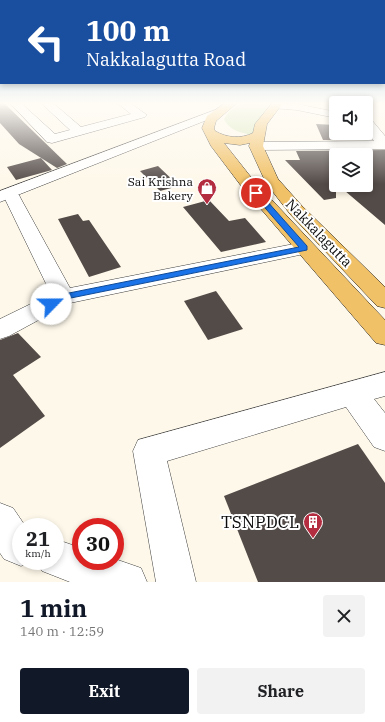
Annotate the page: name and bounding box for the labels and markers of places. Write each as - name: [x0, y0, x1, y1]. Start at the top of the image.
- place label: Sai Krishna Bakery: [128, 174, 194, 203]
- pin: [239, 176, 273, 210]
- shop icon: Sai Krishna Bakery: [196, 177, 218, 205]
- place label: TSNPDCL: [221, 511, 299, 533]
- building icon: TSNPDCL: [302, 511, 324, 539]

